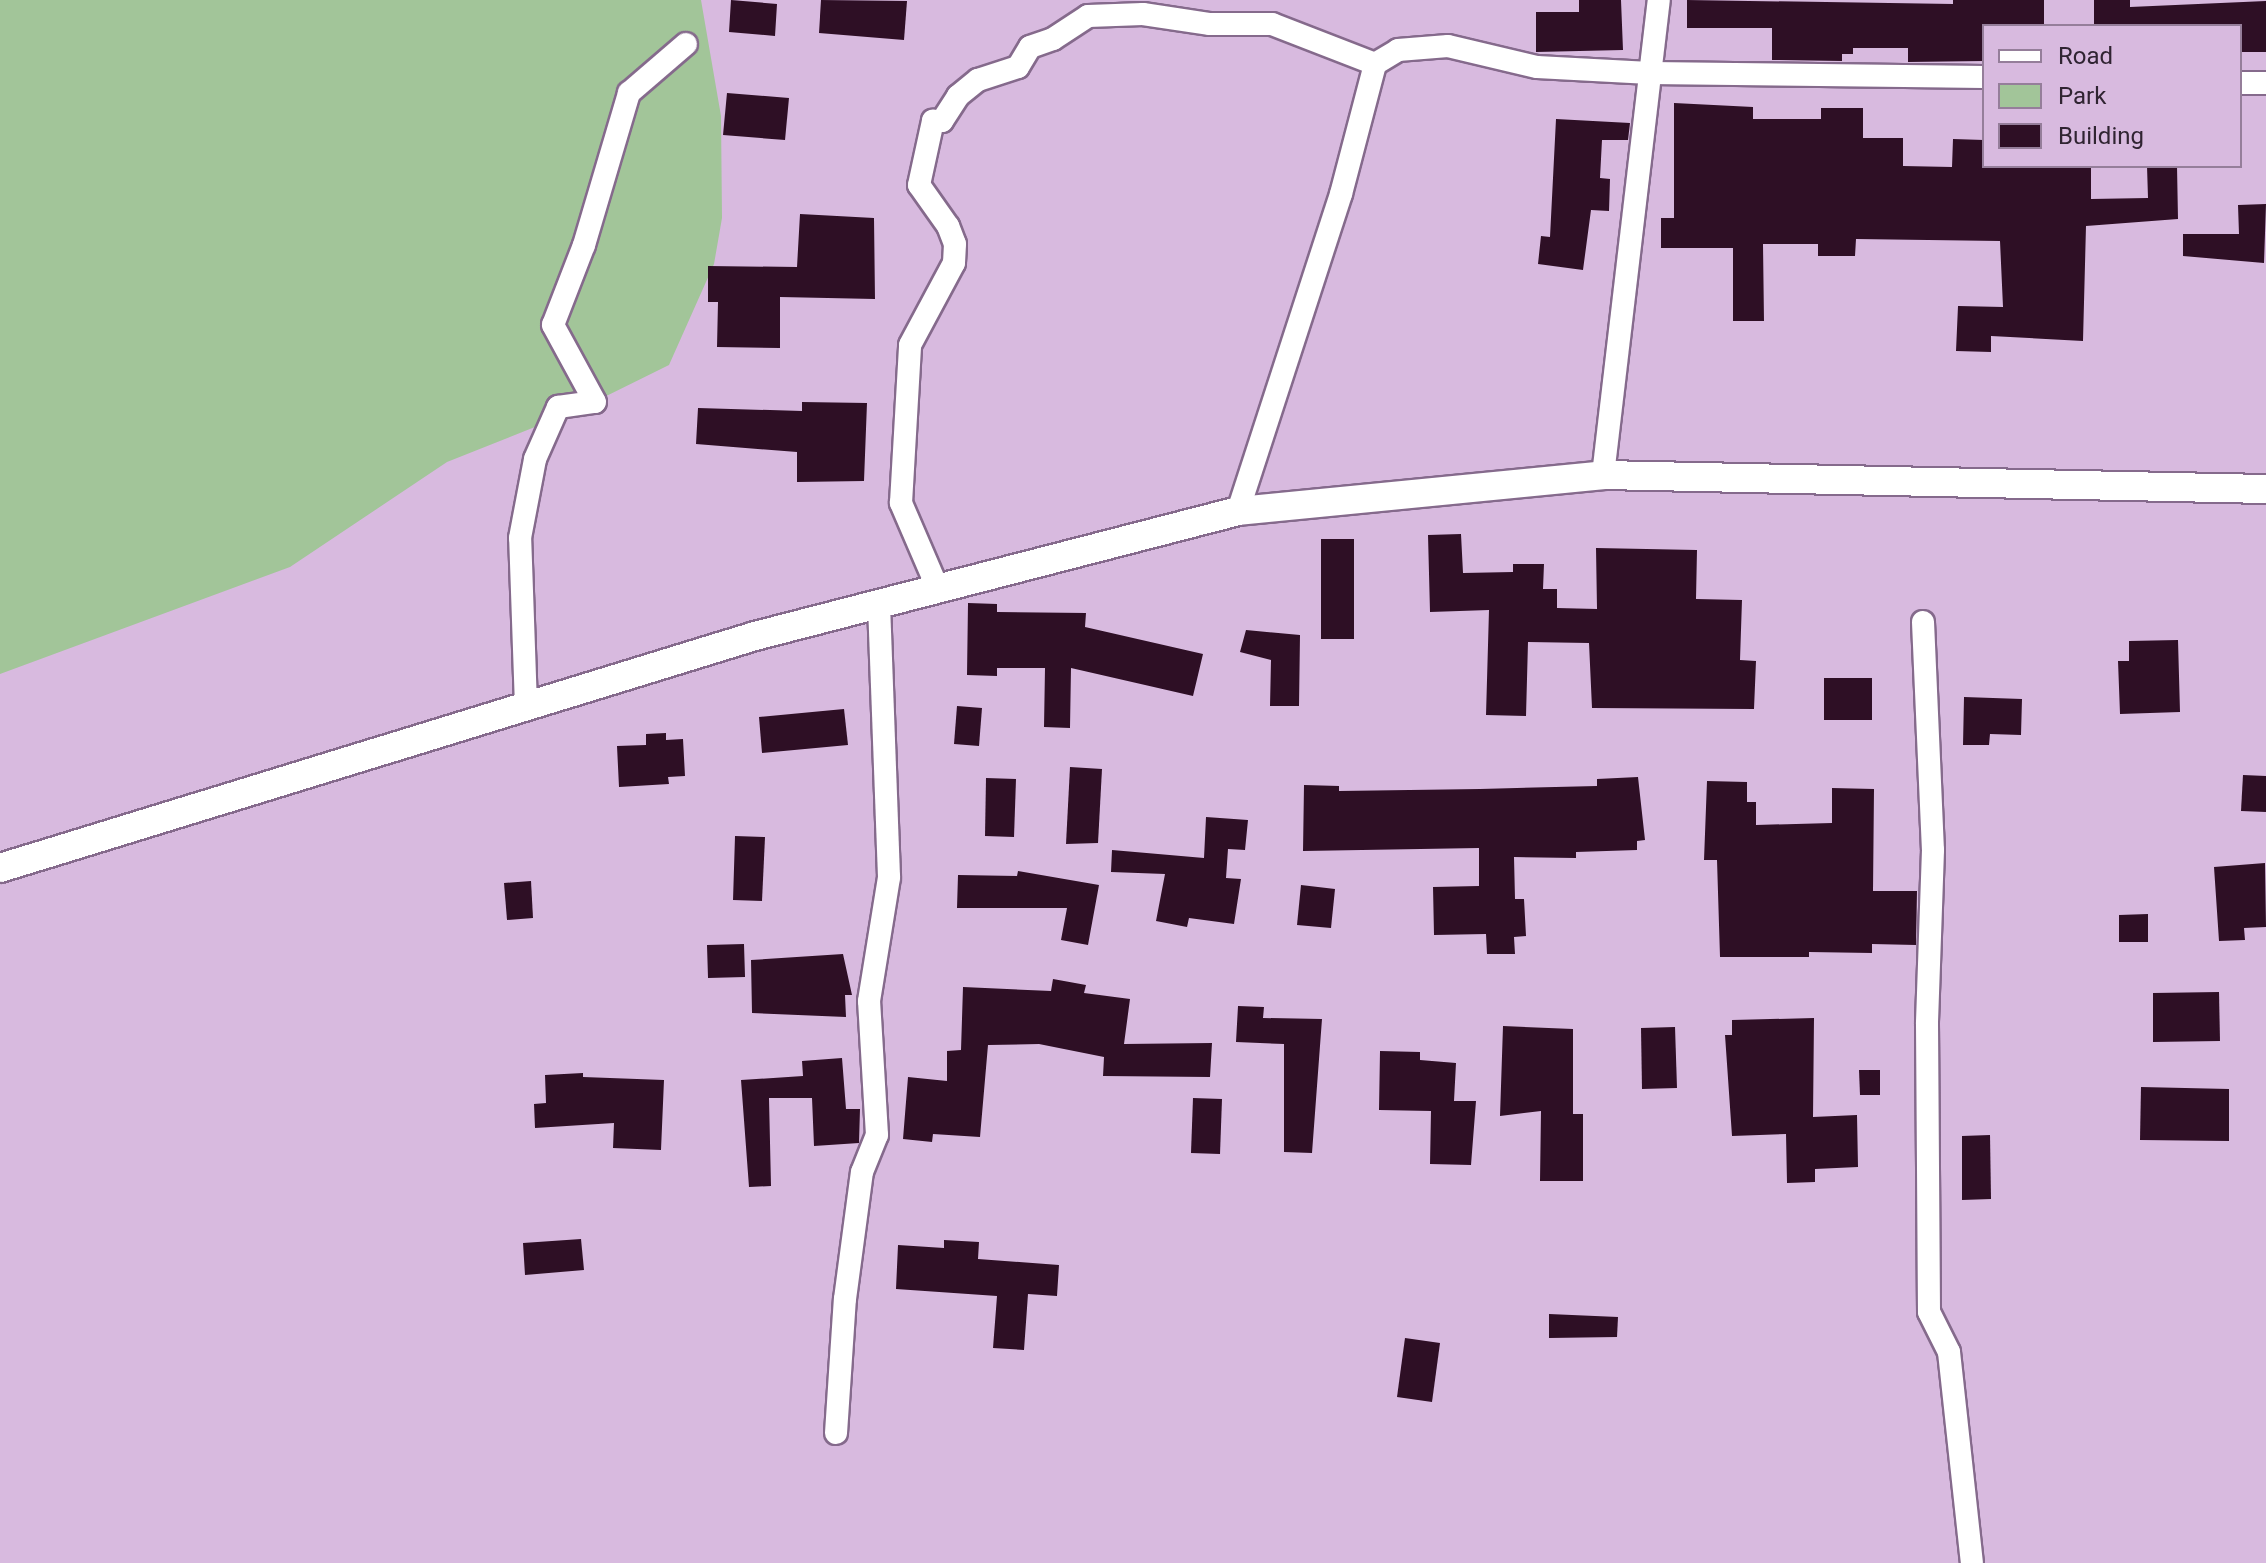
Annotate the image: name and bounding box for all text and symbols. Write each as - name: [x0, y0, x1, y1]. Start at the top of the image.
- legend: [1982, 24, 2242, 168]
- text: Road: [2058, 42, 2113, 70]
- text: Park: [2058, 82, 2106, 110]
- text: Building: [2058, 122, 2144, 150]

